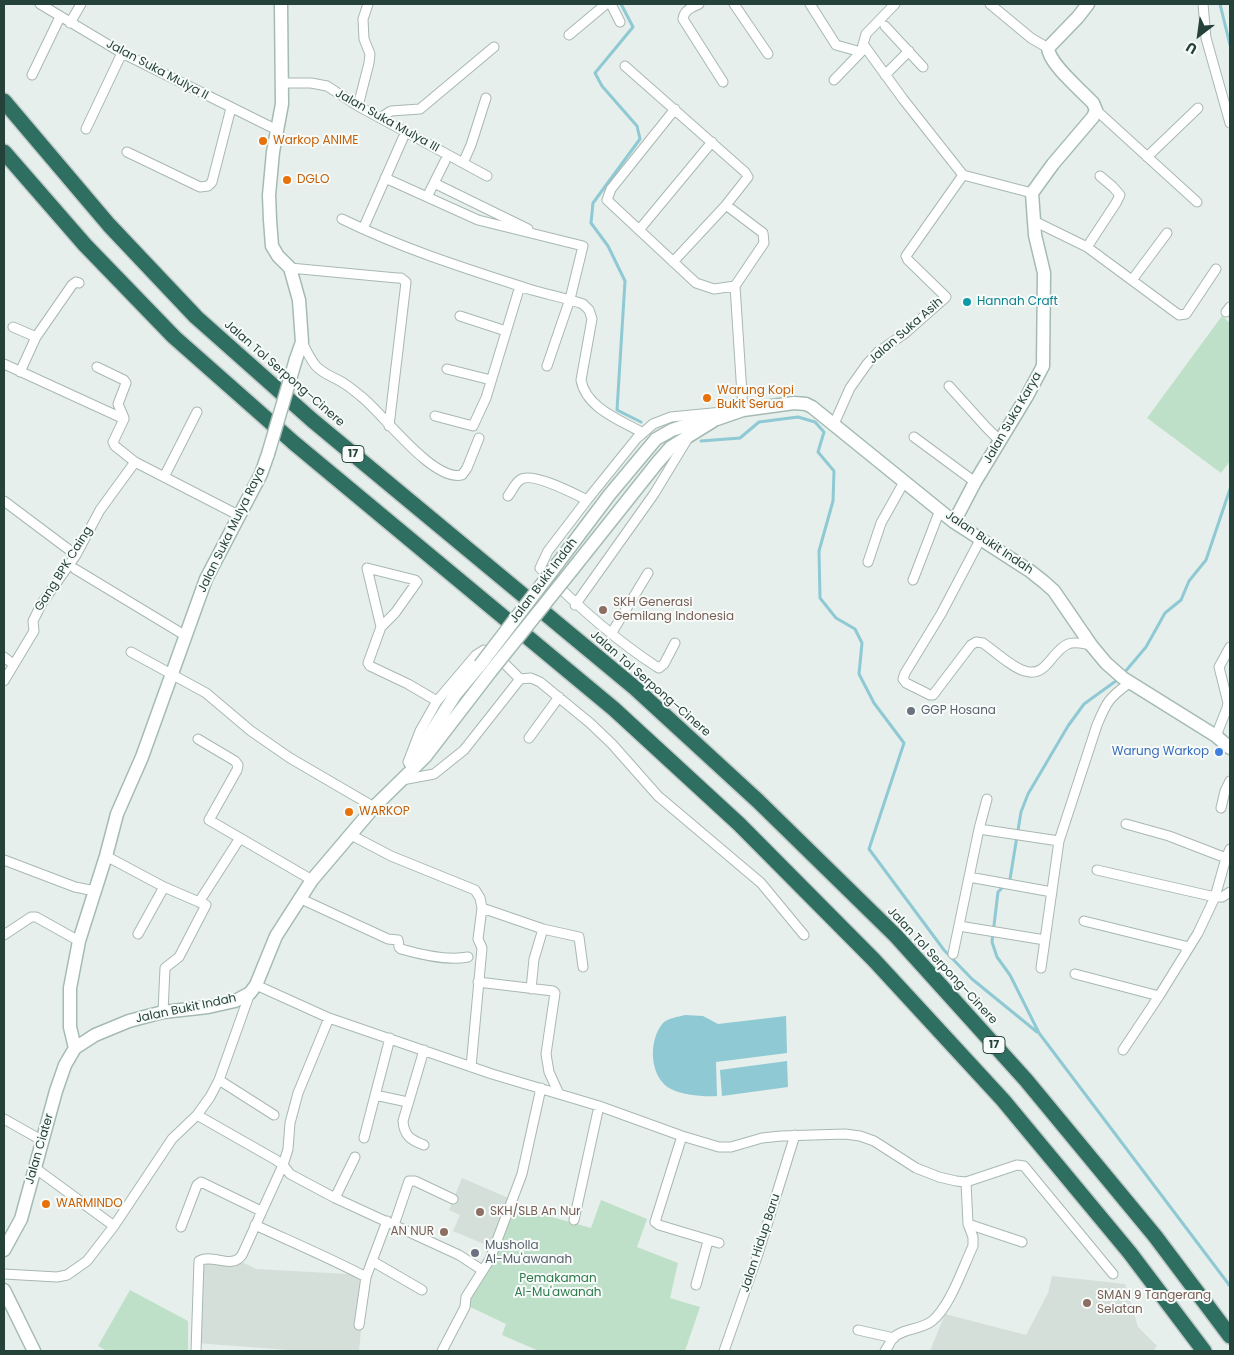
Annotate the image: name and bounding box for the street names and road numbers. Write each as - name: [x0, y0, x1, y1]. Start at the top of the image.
- street label: Jalan Suka Mulya II: [103, 37, 211, 103]
- street label: Jalan Suka Mulya III: [333, 86, 441, 156]
- street label: Jalan Suka Asih: [866, 295, 946, 367]
- street label: Jalan Tol Serpong–Cinere: [221, 318, 347, 430]
- street label: Jalan Suka Karya: [981, 370, 1045, 466]
- road number: 17: [342, 446, 364, 462]
- street label: Jalan Suka Mulya Raya: [195, 465, 269, 595]
- street label: Jalan Bukit Indah: [942, 508, 1036, 578]
- street label: Gang BPK Caing: [32, 524, 96, 614]
- street label: Jalan Bukit Indah: [507, 536, 581, 626]
- street label: Jalan Tol Serpong–Cinere: [587, 628, 713, 740]
- street label: Jalan Tol Serpong–Cinere: [884, 905, 1000, 1027]
- street label: Jalan Bukit Indah: [134, 991, 238, 1027]
- road number: 17: [983, 1036, 1005, 1054]
- street label: Jalan Ciater: [23, 1112, 57, 1186]
- street label: Jalan Hidup Baru: [738, 1192, 784, 1294]

